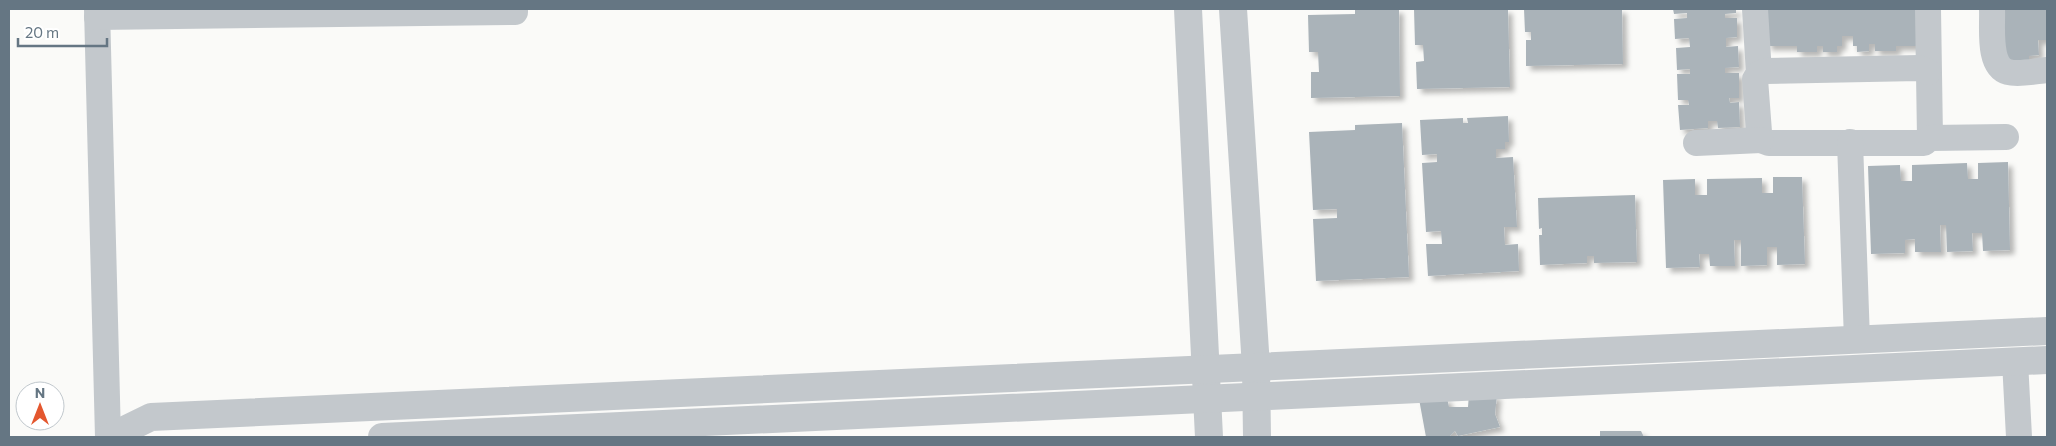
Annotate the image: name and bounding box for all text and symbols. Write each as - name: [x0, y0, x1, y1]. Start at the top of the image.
- scale bar: [18, 15, 106, 47]
- text: 20 m: [25, 23, 59, 41]
- north arrow: [15, 381, 65, 431]
- text: N: [35, 384, 45, 401]

